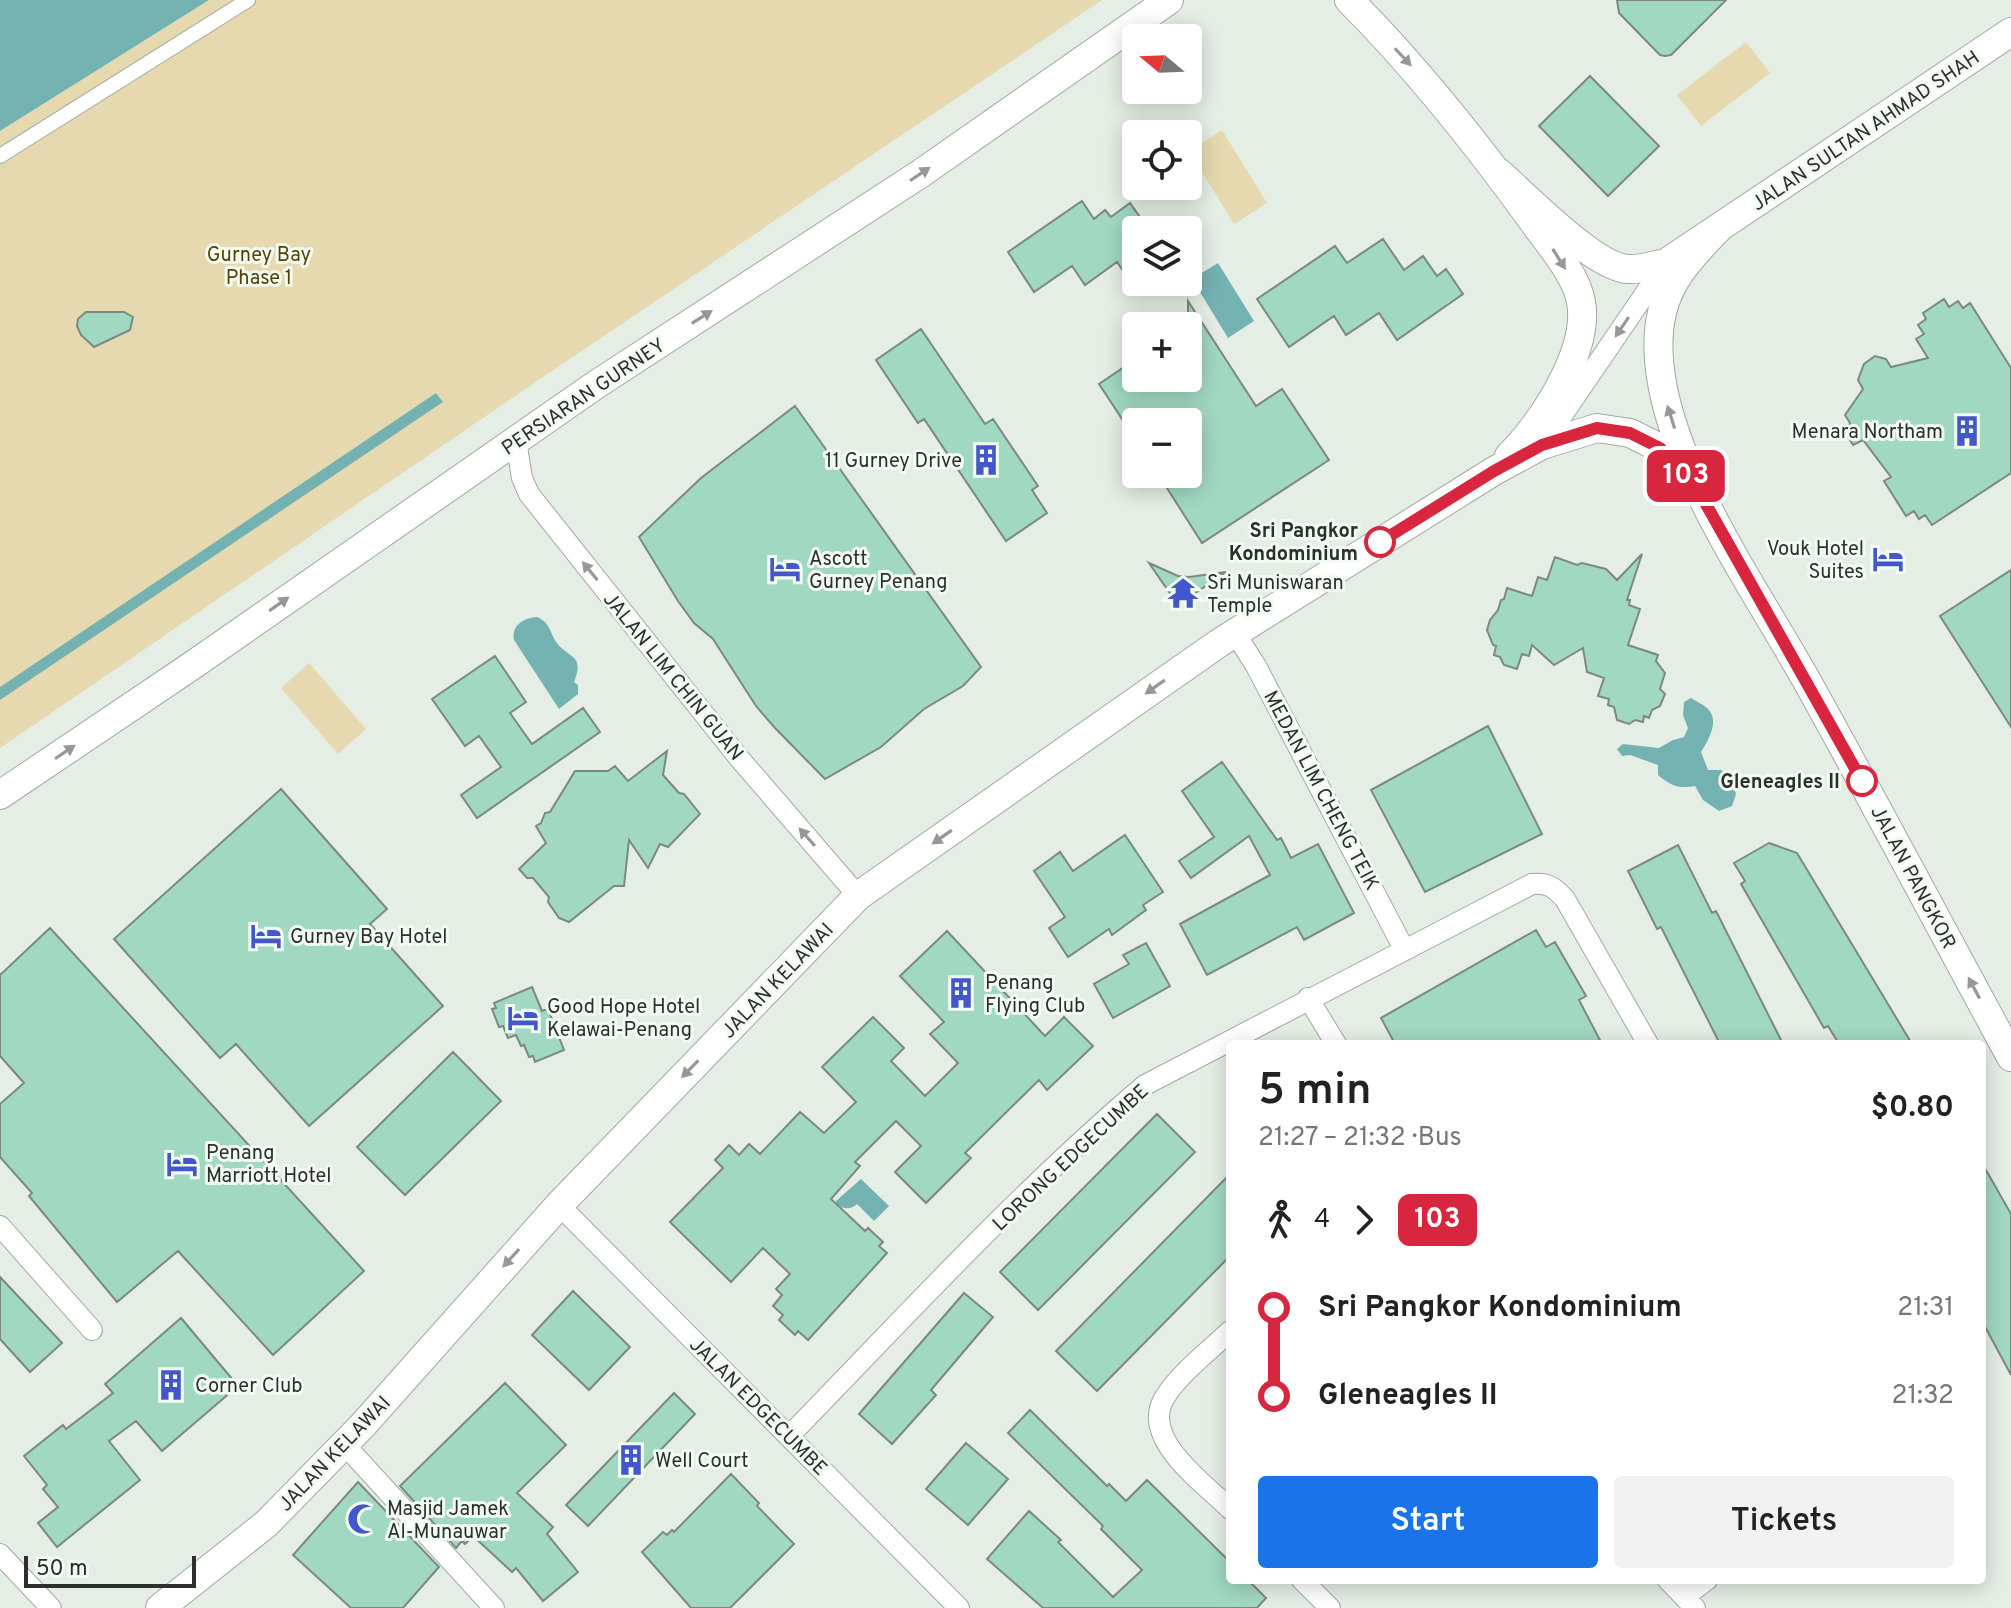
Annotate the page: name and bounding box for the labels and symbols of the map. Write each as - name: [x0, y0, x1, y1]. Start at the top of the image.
- north arrow: [1122, 24, 1202, 104]
- street label: JALAN SULTAN AHMAD SHAH: [1747, 45, 1985, 218]
- one-way arrow: [1393, 47, 1411, 66]
- one-way arrow: [909, 167, 930, 182]
- park label: Gurney Bay Phase 1: [207, 243, 311, 292]
- one-way arrow: [1552, 248, 1566, 270]
- one-way arrow: [692, 309, 713, 324]
- one-way arrow: [1615, 317, 1630, 338]
- street label: PERSIARAN GURNEY: [497, 333, 671, 462]
- one-way arrow: [1664, 404, 1677, 428]
- building icon: Menara Northam: [1950, 414, 1984, 448]
- place label: Menara Northam: [1792, 420, 1943, 446]
- building icon: 11 Gurney Drive: [969, 443, 1003, 477]
- place label: 11 Gurney Drive: [825, 449, 962, 475]
- line badge: 103: [1640, 450, 1732, 502]
- place label: Sri Pangkor Kondominium: [1229, 519, 1359, 568]
- marker: Sri Pangkor Kondominium: [1365, 527, 1395, 557]
- place label: Vouk Hotel Suites: [1767, 537, 1864, 586]
- hotel icon: Vouk Hotel Suites: [1871, 542, 1905, 576]
- place label: Ascott Gurney Penang: [809, 547, 948, 596]
- hotel icon: Ascott Gurney Penang: [768, 552, 802, 586]
- one-way arrow: [582, 561, 599, 581]
- place label: Sri Muniswaran Temple: [1207, 571, 1344, 620]
- temple icon: Sri Muniswaran Temple: [1166, 576, 1200, 610]
- street label: JALAN LIM CHIN GUAN: [596, 588, 749, 767]
- one-way arrow: [268, 597, 289, 612]
- one-way arrow: [1144, 679, 1165, 694]
- street label: MEDAN LIM CHENG TEIK: [1256, 686, 1384, 895]
- one-way arrow: [54, 744, 75, 759]
- marker: Gleneagles II: [1847, 766, 1877, 796]
- place label: Gleneagles II: [1720, 770, 1840, 796]
- street label: JALAN PANGKOR: [1863, 802, 1961, 954]
- one-way arrow: [799, 828, 816, 848]
- one-way arrow: [932, 829, 953, 844]
- street label: JALAN KELAWAI: [717, 918, 840, 1045]
- hotel icon: Gurney Bay Hotel: [249, 919, 283, 953]
- place label: Gurney Bay Hotel: [290, 925, 447, 951]
- place label: Penang Flying Club: [985, 971, 1085, 1020]
- building icon: Penang Flying Club: [944, 976, 978, 1010]
- one-way arrow: [1967, 977, 1981, 999]
- place label: Good Hope Hotel Kelawai-Penang: [547, 995, 700, 1044]
- hotel icon: Good Hope Hotel Kelawai-Penang: [506, 1001, 540, 1035]
- one-way arrow: [681, 1059, 700, 1078]
- street label: LORONG EDGECUMBE: [988, 1079, 1155, 1238]
- place label: Penang Marriott Hotel: [206, 1141, 332, 1190]
- hotel icon: Penang Marriott Hotel: [165, 1147, 199, 1181]
- one-way arrow: [503, 1247, 520, 1267]
- street label: JALAN EDGECUMBE: [683, 1333, 832, 1482]
- building icon: Corner Club: [154, 1368, 188, 1402]
- place label: Corner Club: [195, 1374, 302, 1400]
- street label: JALAN KELAWAI: [274, 1391, 397, 1518]
- building icon: Well Court: [614, 1443, 648, 1477]
- place label: Well Court: [655, 1449, 749, 1475]
- place label: Masjid Jamek Al-Munauwar: [387, 1497, 509, 1546]
- mosque icon: Masjid Jamek Al-Munauwar: [346, 1502, 380, 1536]
- scale bar: [24, 1552, 196, 1588]

